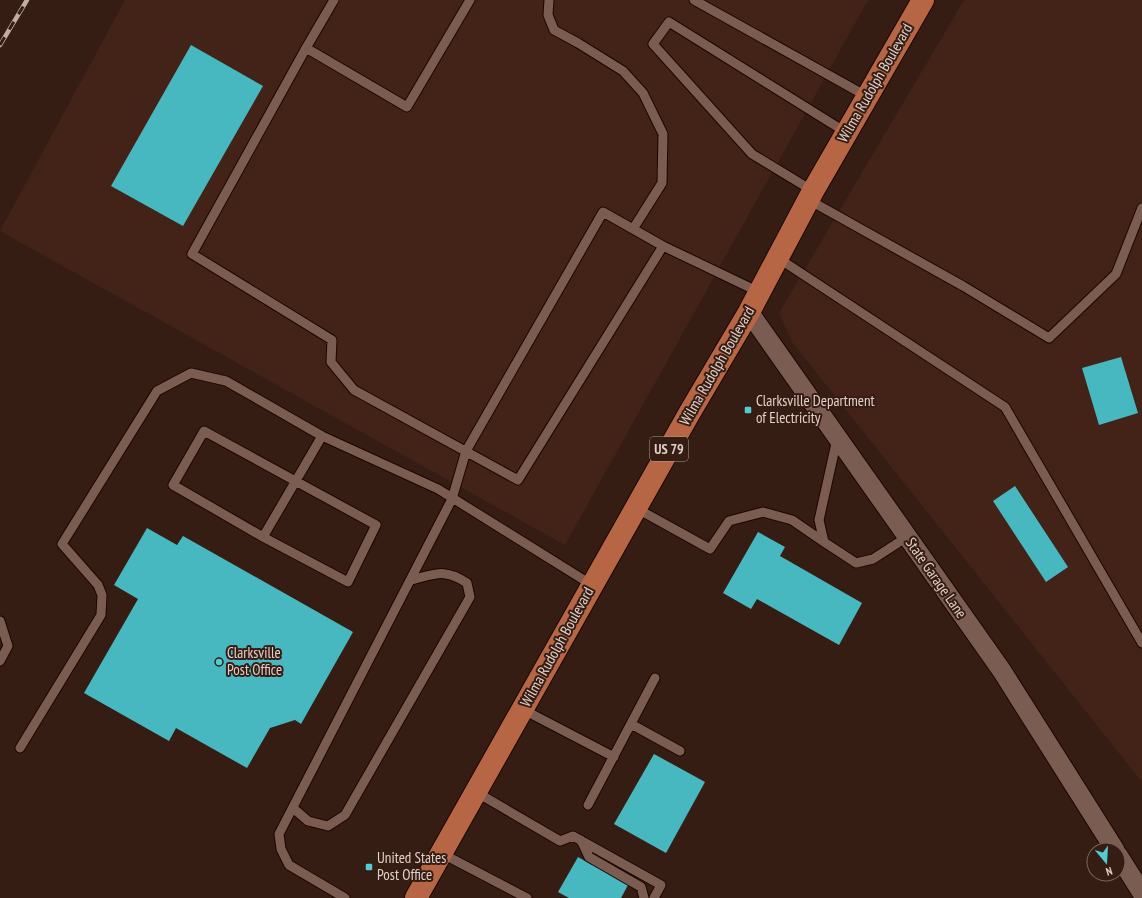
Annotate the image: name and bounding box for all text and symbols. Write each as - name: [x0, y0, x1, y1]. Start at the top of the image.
- street label: Wilma Rudolph Boulevard: [833, 20, 916, 146]
- street label: Wilma Rudolph Boulevard: [675, 303, 758, 429]
- place label: Clarksville Department of Electricity: [756, 391, 875, 427]
- marker: Clarksville Department of Electricity: [743, 405, 753, 415]
- road number: US 79: [650, 437, 688, 461]
- street label: State Garage Lane: [902, 534, 971, 622]
- street label: Wilma Rudolph Boulevard: [516, 583, 597, 710]
- place label: Clarksville Post Office: [227, 643, 282, 679]
- marker: Clarksville Post Office: [214, 657, 224, 667]
- north arrow: [1086, 842, 1126, 882]
- place label: United States Post Office: [377, 848, 446, 884]
- marker: United States Post Office: [364, 862, 374, 872]
- text: N: [1104, 864, 1114, 879]

